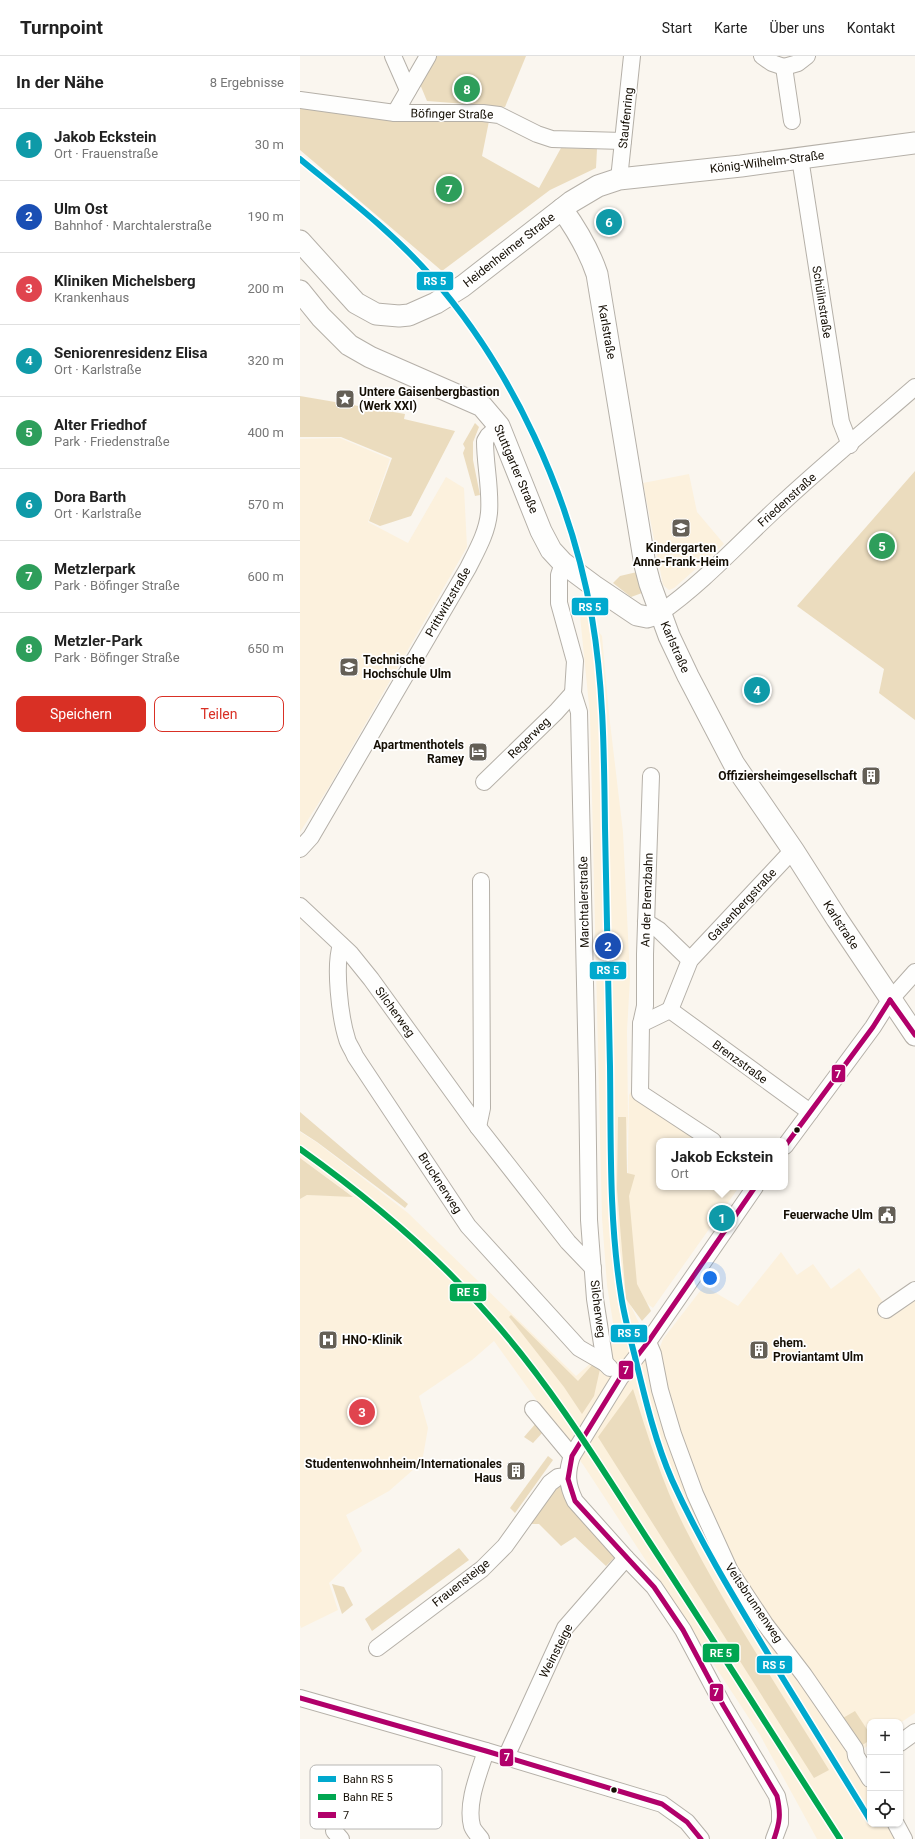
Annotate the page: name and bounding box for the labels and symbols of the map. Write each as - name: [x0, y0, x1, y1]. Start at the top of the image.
- pin: 8: [454, 74, 480, 104]
- street label: Staufenring: [616, 87, 636, 149]
- street label: Böfinger Straße: [411, 106, 493, 122]
- street label: König-Wilhelm-Straße: [709, 148, 825, 176]
- pin: 7: [436, 174, 462, 204]
- pin: 6: [596, 207, 622, 237]
- street label: Heidenheimer Straße: [460, 210, 558, 290]
- street label: Schülinstraße: [809, 265, 835, 339]
- line badge: RS 5: [416, 271, 454, 291]
- text: RS 5: [424, 275, 446, 288]
- street label: Karlstraße: [595, 304, 619, 360]
- place label: Untere Gaisenbergbastion (Werk XXI): [359, 385, 500, 413]
- place icon: Untere Gaisenbergbastion (Werk XXI): [334, 388, 356, 410]
- street label: Stuttgarter Straße: [491, 422, 541, 516]
- street label: Friedenstraße: [755, 470, 819, 530]
- school or university icon: Kindergarten Anne-Frank-Heim: [670, 517, 692, 539]
- pin: 5: [869, 531, 895, 561]
- place label: Kindergarten Anne-Frank-Heim: [633, 541, 729, 569]
- street label: Prittwitzstraße: [422, 565, 474, 639]
- line badge: RS 5: [571, 597, 609, 616]
- text: RS 5: [579, 601, 601, 614]
- street label: Karlstraße: [657, 619, 693, 675]
- place label: Technische Hochschule Ulm: [363, 653, 451, 681]
- school or university icon: Technische Hochschule Ulm: [338, 656, 360, 678]
- pin: 4: [744, 675, 770, 705]
- street label: Regerweg: [505, 715, 553, 761]
- place label: Apartmenthotels Ramey: [373, 738, 465, 766]
- hotel icon: Apartmenthotels Ramey: [467, 741, 489, 763]
- building icon: Offiziersheimgesellschaft: [860, 765, 882, 787]
- place label: Offiziersheimgesellschaft: [718, 769, 857, 783]
- street label: An der Brenzbahn: [638, 853, 656, 947]
- street label: Marchtalerstraße: [576, 856, 592, 948]
- street label: Gaisenbergstraße: [705, 866, 779, 944]
- street label: Karlstraße: [820, 898, 862, 952]
- pin: 2: [595, 931, 621, 961]
- line badge: RS 5: [589, 961, 627, 980]
- text: RS 5: [597, 964, 619, 977]
- street label: Silcherweg: [372, 984, 418, 1040]
- street label: Brenzstraße: [710, 1037, 770, 1087]
- line badge: 7: [831, 1064, 846, 1083]
- text: 7: [835, 1068, 841, 1081]
- unlabelled marker: [792, 1125, 802, 1135]
- street label: Brucknerweg: [415, 1150, 465, 1216]
- pin: 1: [709, 1203, 735, 1233]
- public building icon: Feuerwache Ulm: [876, 1204, 898, 1226]
- place label: Feuerwache Ulm: [783, 1208, 873, 1222]
- your location: [700, 1268, 720, 1288]
- street label: Silcherweg: [587, 1279, 609, 1339]
- line badge: RE 5: [449, 1283, 487, 1302]
- text: RE 5: [457, 1286, 479, 1299]
- line badge: RS 5: [610, 1324, 648, 1343]
- text: RS 5: [618, 1327, 640, 1340]
- hospital icon: HNO-Klinik: [317, 1329, 339, 1351]
- place label: HNO-Klinik: [342, 1333, 403, 1347]
- place label: ehem. Proviantamt Ulm: [773, 1336, 863, 1364]
- building icon: ehem. Proviantamt Ulm: [748, 1339, 770, 1361]
- line badge: 7: [618, 1360, 634, 1380]
- text: 7: [623, 1364, 629, 1377]
- pin: 3: [349, 1397, 375, 1427]
- place label: Studentenwohnheim/Internationales Haus: [305, 1457, 502, 1485]
- building icon: Studentenwohnheim/Internationales Haus: [505, 1460, 527, 1482]
- street label: Frauensteige: [430, 1556, 492, 1610]
- street label: Veitsbrunnenweg: [722, 1561, 786, 1645]
- street label: Weinsteige: [536, 1622, 576, 1680]
- line badge: RE 5: [702, 1643, 740, 1663]
- text: RE 5: [710, 1647, 732, 1660]
- line badge: RS 5: [756, 1655, 793, 1674]
- text: RS 5: [763, 1659, 785, 1672]
- line badge: 7: [709, 1683, 724, 1702]
- text: 7: [713, 1686, 719, 1699]
- line badge: 7: [499, 1748, 514, 1767]
- text: 7: [504, 1751, 510, 1764]
- legend: [310, 1765, 442, 1829]
- text: Bahn RS 5: [343, 1773, 393, 1786]
- unlabelled marker: [609, 1785, 619, 1795]
- text: Bahn RE 5: [343, 1791, 393, 1804]
- text: 7: [343, 1809, 349, 1822]

